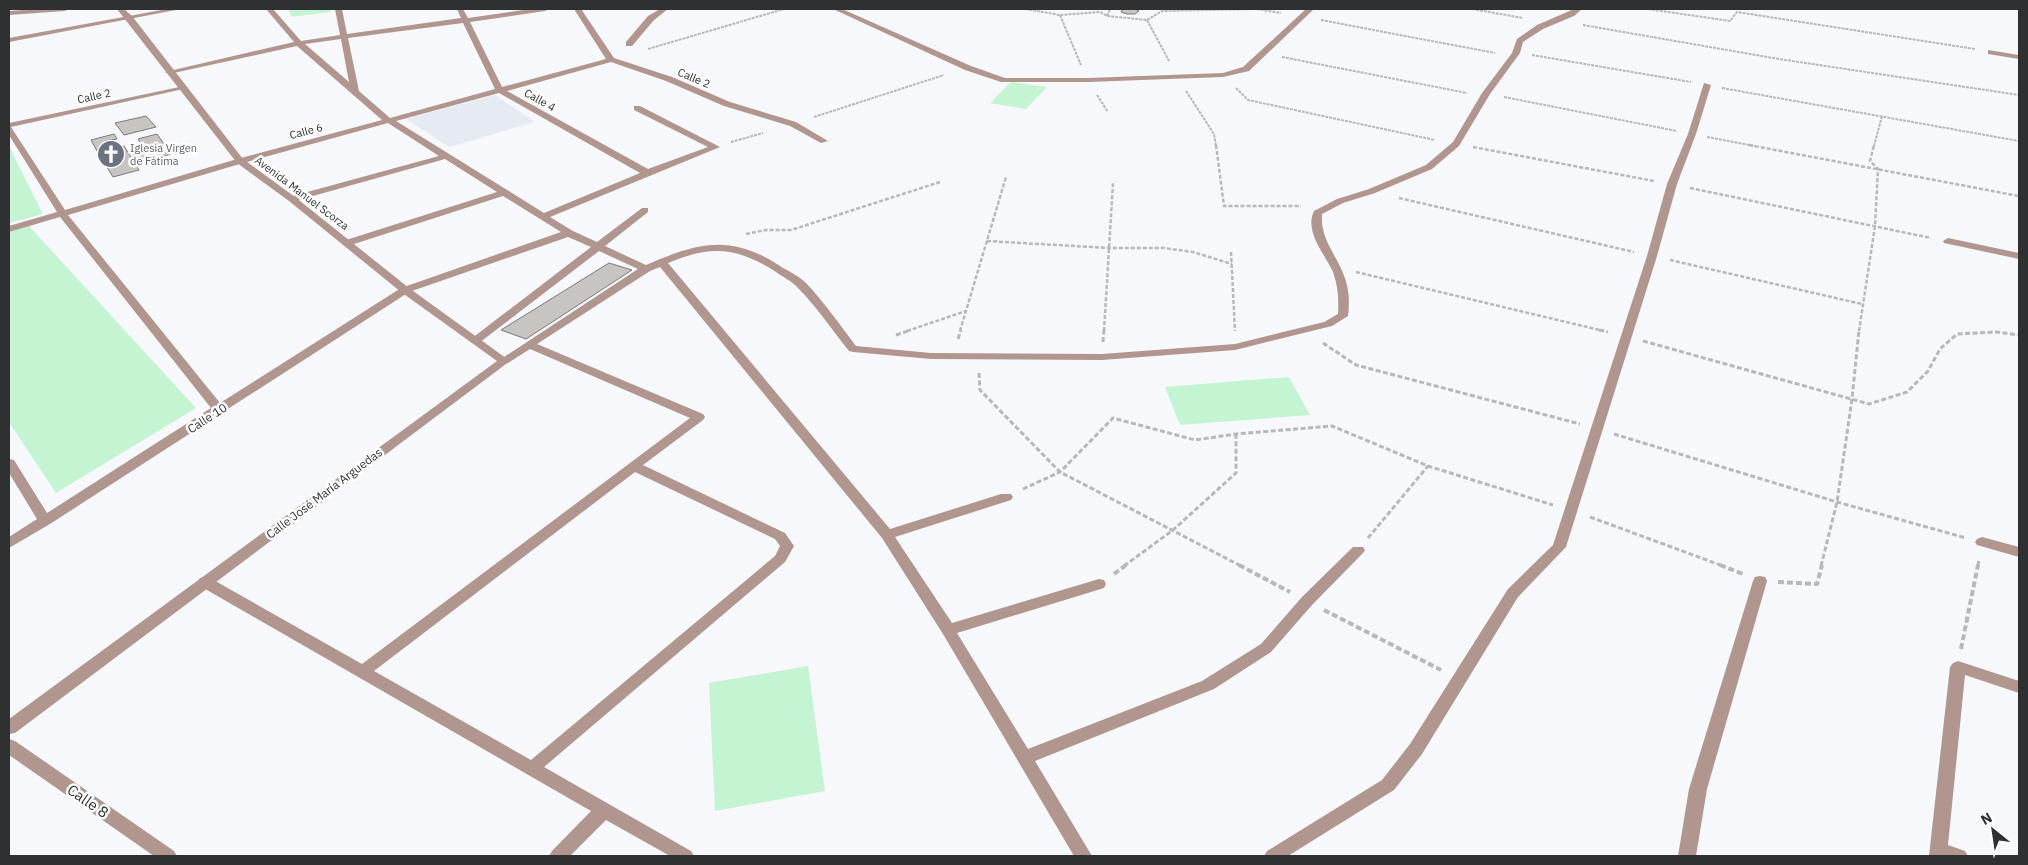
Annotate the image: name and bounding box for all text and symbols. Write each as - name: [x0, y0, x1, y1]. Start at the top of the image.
- street label: Calle 2: [676, 65, 712, 91]
- street label: Calle 2: [76, 86, 112, 106]
- street label: Calle 4: [522, 86, 559, 115]
- street label: Calle 6: [288, 120, 324, 142]
- church icon: Iglesia Virgen de Fátima: [96, 139, 126, 169]
- place label: Iglesia Virgen de Fátima: [130, 141, 197, 168]
- street label: Avenida Manuel Scorza: [252, 153, 352, 233]
- street label: Calle 10: [184, 400, 230, 436]
- street label: Calle José María Arguedas: [263, 444, 385, 542]
- street label: Calle 8: [64, 780, 112, 822]
- north arrow: [1968, 805, 2018, 855]
- text: N: [1978, 808, 1995, 829]

